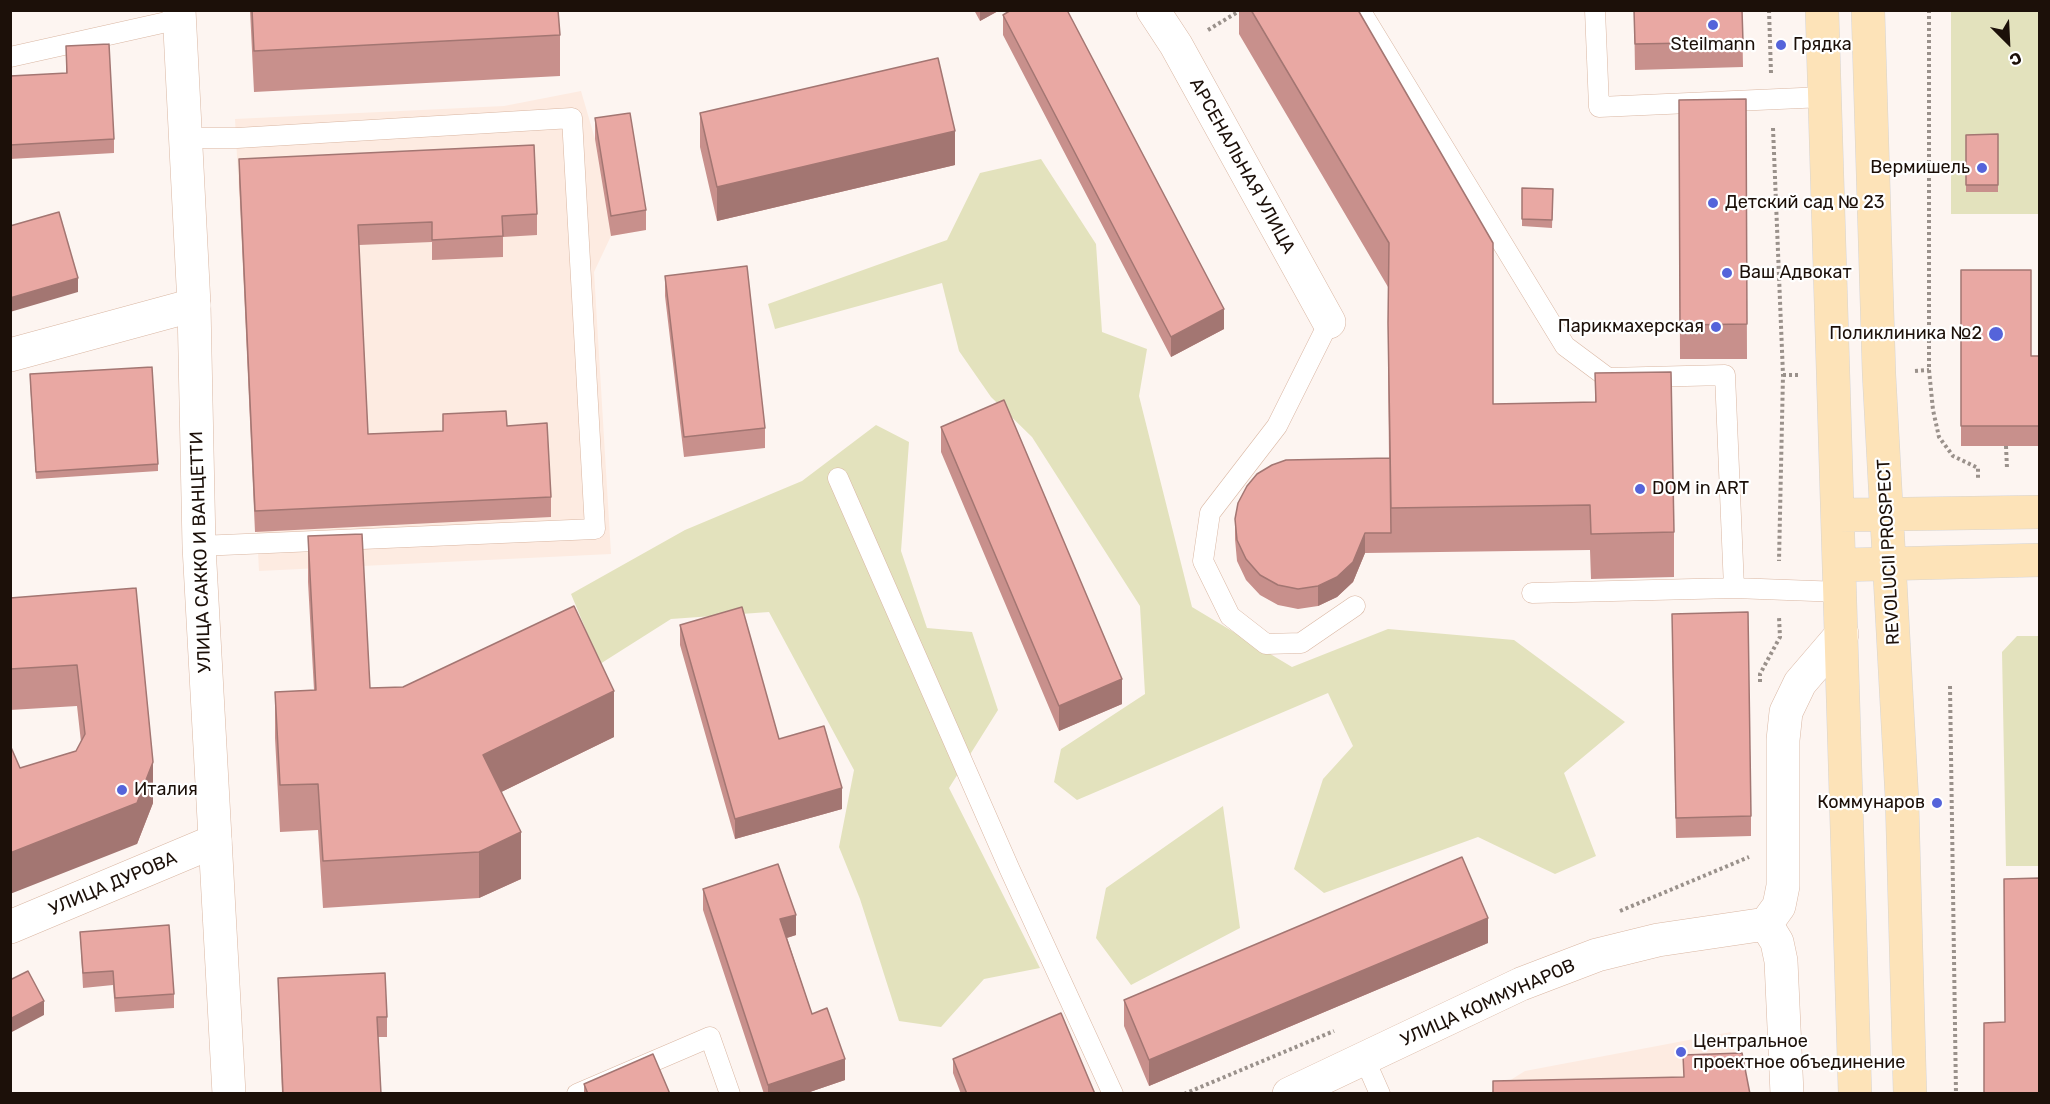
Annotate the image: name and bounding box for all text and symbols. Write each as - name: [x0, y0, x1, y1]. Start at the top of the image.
- north arrow: [1978, 12, 2038, 72]
- marker: Steilmann: [1706, 18, 1720, 32]
- place label: Steilmann: [1671, 34, 1755, 56]
- place label: Грядка: [1793, 34, 1852, 56]
- marker: Грядка: [1774, 38, 1788, 52]
- text: С: [2007, 48, 2025, 70]
- street label: АРСЕНАЛЬНАЯ УЛИЦА: [1185, 74, 1299, 258]
- place label: Вермишель: [1870, 157, 1970, 179]
- marker: Вермишель: [1975, 161, 1989, 175]
- place label: Детский сад № 23: [1725, 192, 1885, 214]
- marker: Детский сад № 23: [1706, 196, 1720, 210]
- place label: Ваш Адвокат: [1739, 262, 1852, 284]
- marker: Ваш Адвокат: [1720, 266, 1734, 280]
- place label: Парикмахерская: [1558, 316, 1704, 338]
- marker: Парикмахерская: [1709, 320, 1723, 334]
- place label: Поликлиника №2: [1829, 323, 1982, 345]
- marker: Поликлиника №2: [1987, 325, 2005, 343]
- street label: УЛИЦА САККО И ВАНЦЕТТИ: [186, 431, 216, 673]
- street label: REVOLUCII PROSPECT: [1873, 458, 1905, 646]
- place label: DOM in ART: [1652, 478, 1749, 500]
- marker: DOM in ART: [1633, 482, 1647, 496]
- place label: Италия: [134, 779, 198, 801]
- marker: Италия: [115, 783, 129, 797]
- place label: Коммунаров: [1817, 792, 1925, 814]
- marker: Коммунаров: [1930, 796, 1944, 810]
- street label: УЛИЦА ДУРОВА: [46, 847, 180, 921]
- street label: УЛИЦА КОММУНАРОВ: [1397, 955, 1579, 1051]
- place label: Центральное проектное объединение: [1693, 1031, 1905, 1074]
- marker: Центральное проектное объединение: [1674, 1045, 1688, 1059]

